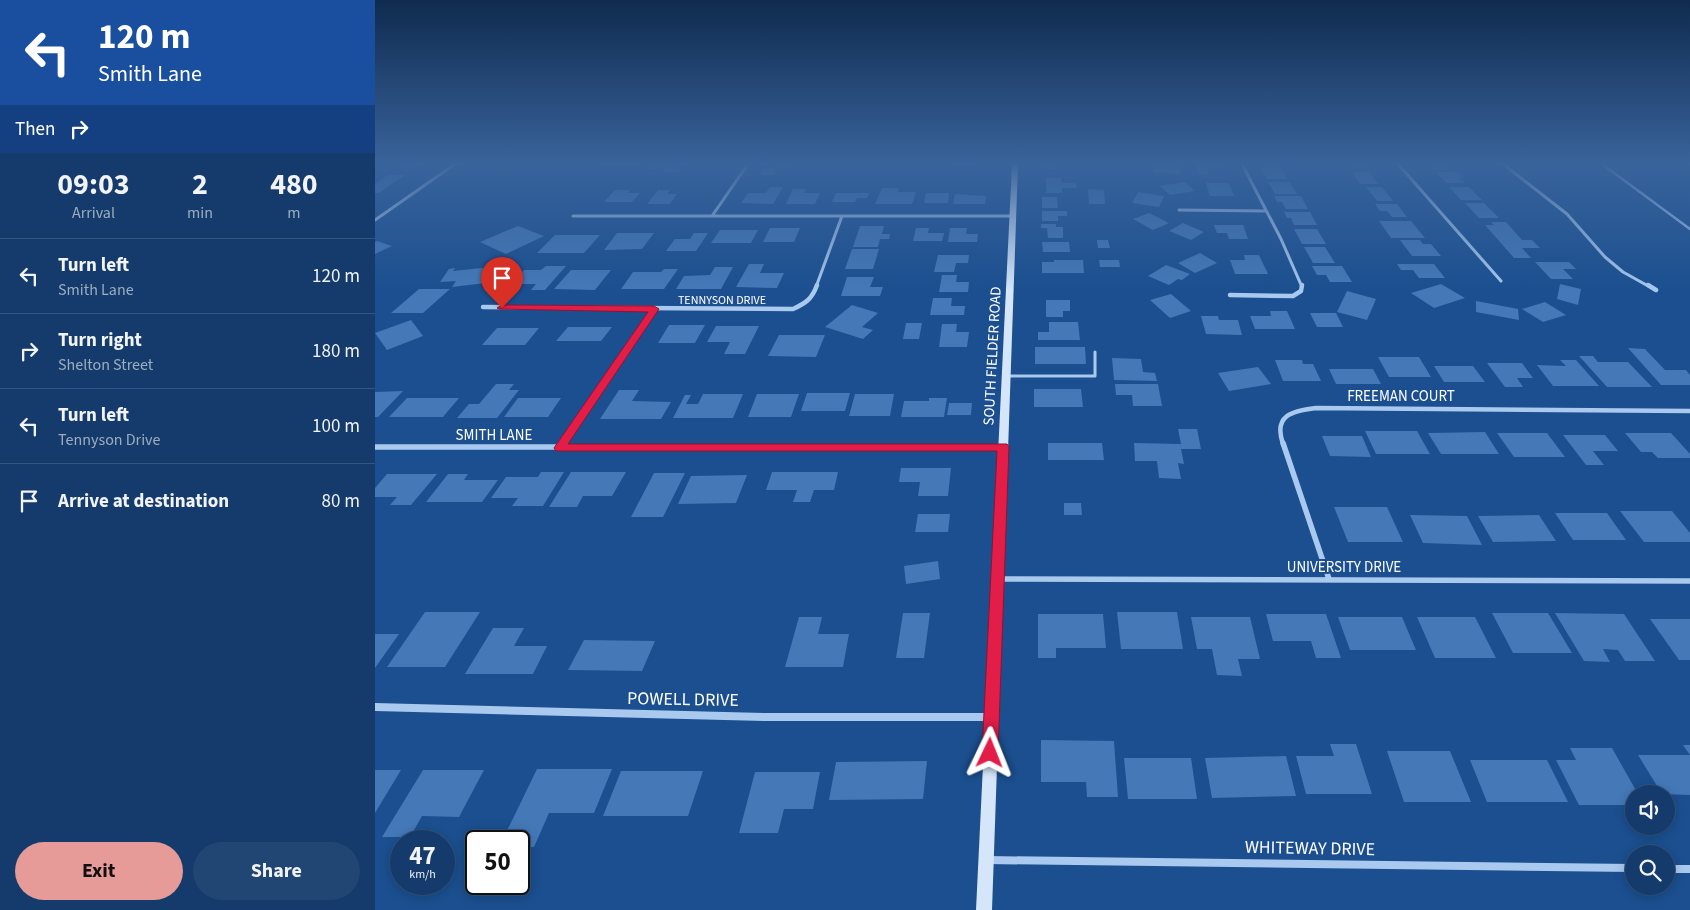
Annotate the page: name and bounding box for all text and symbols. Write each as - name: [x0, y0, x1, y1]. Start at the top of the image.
- text: 120 m: [98, 12, 190, 62]
- icon: left: [15, 20, 80, 85]
- text: Smith Lane: [98, 58, 202, 90]
- icon: right: [65, 115, 93, 143]
- text: Then: [15, 116, 55, 143]
- text: 09:03: [57, 163, 130, 206]
- text: 2: [192, 163, 208, 206]
- text: 480: [270, 163, 318, 206]
- text: Arrival: [72, 202, 115, 224]
- text: min: [187, 202, 213, 224]
- text: m: [287, 202, 301, 224]
- text: Turn left: [58, 252, 129, 279]
- pin: [481, 257, 523, 308]
- icon: left: [15, 262, 43, 290]
- text: 120 m: [312, 263, 360, 290]
- icon: arrive: [488, 264, 516, 292]
- text: Smith Lane: [58, 279, 134, 301]
- street label: SOUTH FIELDER ROAD: [978, 286, 1007, 426]
- street label: TENNYSON DRIVE: [678, 292, 766, 309]
- text: Turn right: [58, 327, 142, 354]
- icon: right: [15, 337, 43, 365]
- text: 180 m: [312, 338, 360, 365]
- text: Shelton Street: [58, 354, 153, 376]
- street label: FREEMAN COURT: [1347, 386, 1455, 407]
- text: Turn left: [58, 402, 129, 429]
- icon: left: [15, 412, 43, 440]
- text: 100 m: [312, 413, 360, 440]
- street label: SMITH LANE: [456, 425, 532, 446]
- text: Tennyson Drive: [58, 429, 160, 451]
- icon: arrive: [15, 487, 43, 515]
- text: Arrive at destination: [58, 488, 229, 515]
- text: 80 m: [322, 488, 360, 515]
- street label: UNIVERSITY DRIVE: [1287, 557, 1401, 578]
- street label: POWELL DRIVE: [627, 686, 739, 713]
- position arrow: [963, 726, 1015, 778]
- map controls: [1625, 785, 1675, 895]
- button: sound: [1625, 785, 1675, 835]
- speed limit sign: 50: [465, 830, 530, 895]
- street label: WHITEWAY DRIVE: [1245, 835, 1375, 862]
- text: 47: [409, 838, 436, 874]
- button: Exit: [15, 842, 183, 900]
- button: Share: [193, 842, 360, 900]
- button: search: [1625, 845, 1675, 895]
- text: km/h: [409, 866, 436, 883]

